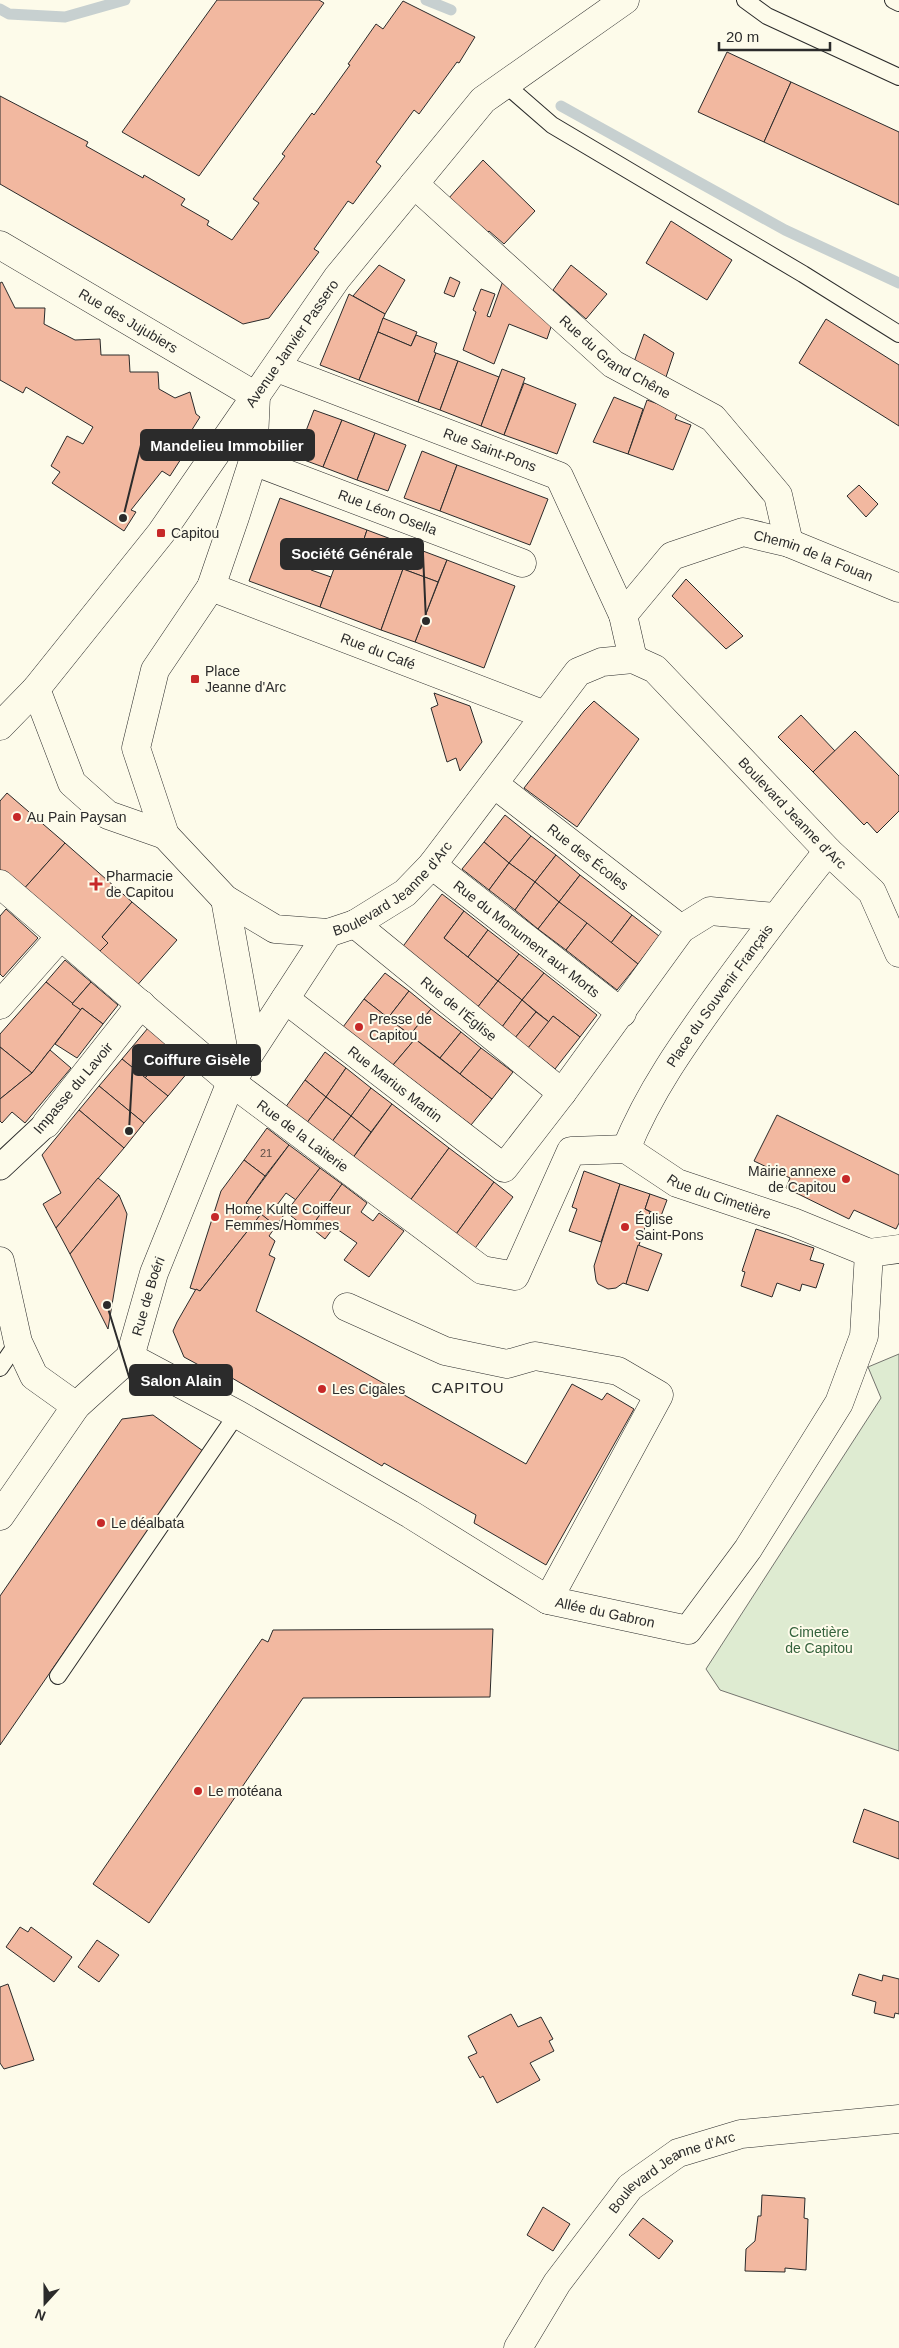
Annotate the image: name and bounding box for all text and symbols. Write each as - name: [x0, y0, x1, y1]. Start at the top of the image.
- scale bar: [719, 20, 830, 52]
- text: 20 m: [726, 28, 759, 45]
- street label: Avenue Janvier Passero: [242, 276, 342, 410]
- street label: Rue des Jujubiers: [76, 285, 181, 356]
- street label: Rue du Grand Chêne: [556, 312, 674, 402]
- street label: Rue Saint-Pons: [441, 425, 539, 475]
- callout: Mandelieu Immobilier: [141, 430, 314, 460]
- text: Mandelieu Immobilier: [150, 437, 304, 454]
- street label: Rue Léon Osella: [336, 486, 439, 538]
- place label: Capitou: [171, 525, 219, 541]
- marker: Capitou: [155, 527, 167, 539]
- street label: Chemin de la Fouan: [752, 527, 875, 585]
- callout: Société Générale: [281, 539, 423, 569]
- text: Société Générale: [291, 545, 413, 562]
- street label: Rue du Café: [339, 630, 418, 673]
- place label: Place Jeanne d'Arc: [205, 663, 286, 695]
- marker: Place Jeanne d'Arc: [189, 673, 201, 685]
- street label: Boulevard Jeanne d'Arc: [735, 754, 850, 872]
- place label: Au Pain Paysan: [27, 809, 127, 825]
- marker: Au Pain Paysan: [11, 811, 23, 823]
- street label: Rue des Écoles: [544, 821, 632, 893]
- street label: Boulevard Jeanne d'Arc: [331, 838, 455, 939]
- place label: Pharmacie de Capitou: [106, 868, 174, 900]
- street label: Rue du Monument aux Morts: [450, 877, 603, 1001]
- marker: Pharmacie de Capitou: [90, 878, 102, 890]
- street label: Place du Souvenir Français: [663, 921, 776, 1070]
- street label: Rue de l'Église: [418, 973, 500, 1045]
- place label: Presse de Capitou: [369, 1011, 432, 1043]
- marker: Presse de Capitou: [353, 1021, 365, 1033]
- street label: Impasse du Lavoir: [30, 1039, 116, 1137]
- street label: Rue Marius Martin: [345, 1043, 445, 1125]
- callout: Coiffure Gisèle: [133, 1045, 260, 1075]
- text: Coiffure Gisèle: [144, 1051, 250, 1068]
- street label: Rue de la Laiterie: [254, 1096, 352, 1175]
- house number: 21: [260, 1147, 272, 1159]
- place label: Mairie annexe de Capitou: [748, 1163, 836, 1195]
- street label: Rue du Cimetière: [664, 1171, 773, 1222]
- marker: Mairie annexe de Capitou: [840, 1173, 852, 1185]
- place label: Home Kulte Coiffeur Femmes/Hommes: [225, 1201, 351, 1233]
- marker: Home Kulte Coiffeur Femmes/Hommes: [209, 1211, 221, 1223]
- place label: Église Saint-Pons: [635, 1211, 703, 1243]
- marker: Église Saint-Pons: [619, 1221, 631, 1233]
- street label: Rue de Boéri: [128, 1254, 168, 1338]
- callout: Salon Alain: [130, 1365, 232, 1395]
- text: Salon Alain: [140, 1372, 222, 1389]
- district label: CAPITOU: [431, 1379, 505, 1396]
- place label: Les Cigales: [332, 1381, 405, 1397]
- marker: Les Cigales: [316, 1383, 328, 1395]
- place label: Le déalbata: [111, 1515, 184, 1531]
- marker: Le déalbata: [95, 1517, 107, 1529]
- street label: Allée du Gabron: [554, 1594, 656, 1631]
- park label: Cimetière de Capitou: [785, 1624, 853, 1656]
- place label: Le motéana: [208, 1783, 282, 1799]
- marker: Le motéana: [192, 1785, 204, 1797]
- street label: Boulevard Jeanne d'Arc: [605, 2128, 737, 2216]
- north arrow: [20, 2278, 70, 2328]
- text: N: [33, 2306, 48, 2324]

